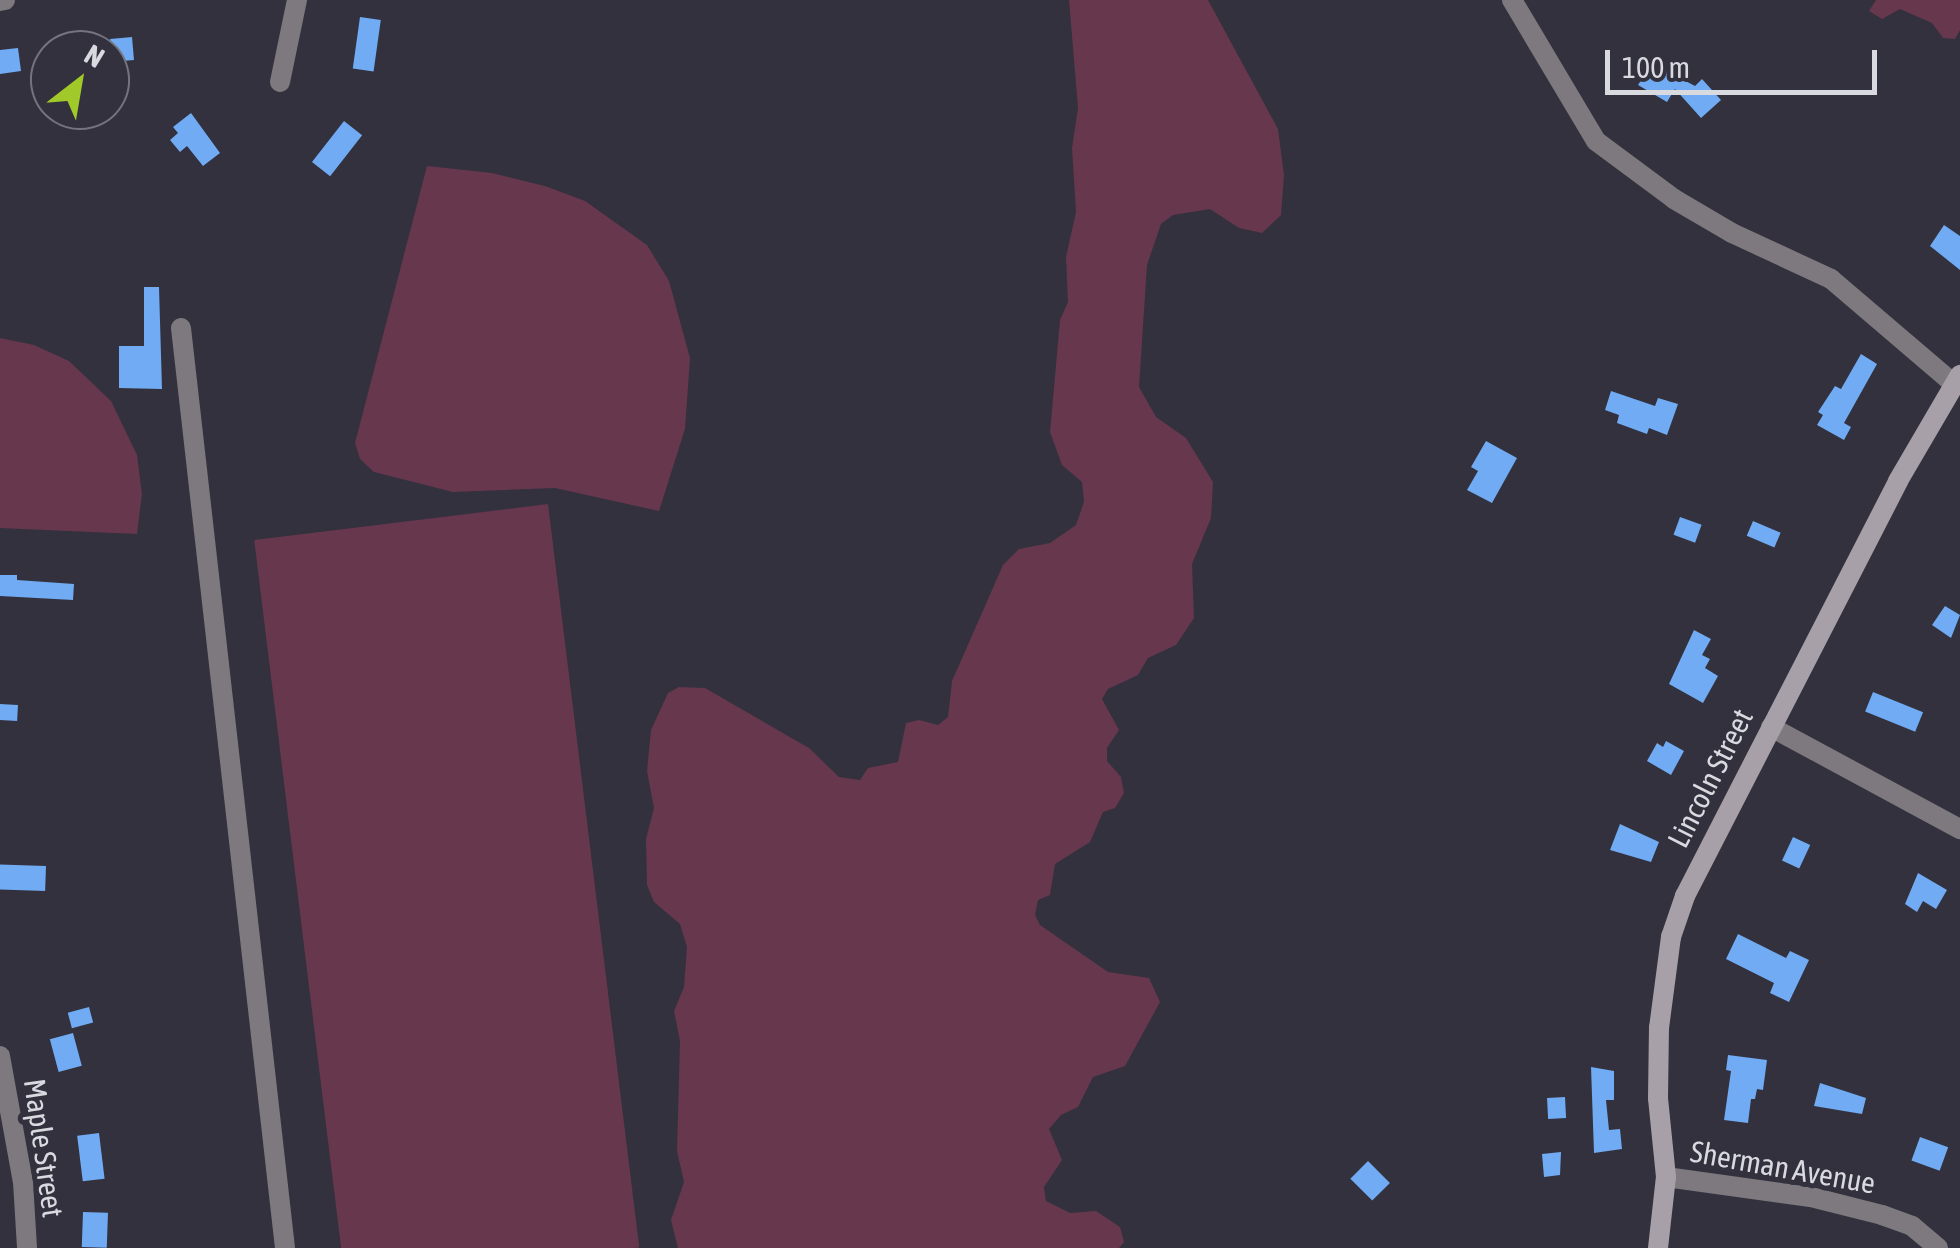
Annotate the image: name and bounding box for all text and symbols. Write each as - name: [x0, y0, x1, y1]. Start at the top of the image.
- north arrow: [30, 30, 130, 130]
- scale bar: [1610, 30, 1882, 92]
- text: N: [79, 38, 110, 74]
- text: 100 m: [1622, 50, 1690, 84]
- street label: Lincoln Street: [1660, 703, 1760, 853]
- street label: Maple Street: [16, 1076, 72, 1220]
- street label: Sherman Avenue: [1688, 1133, 1878, 1201]

